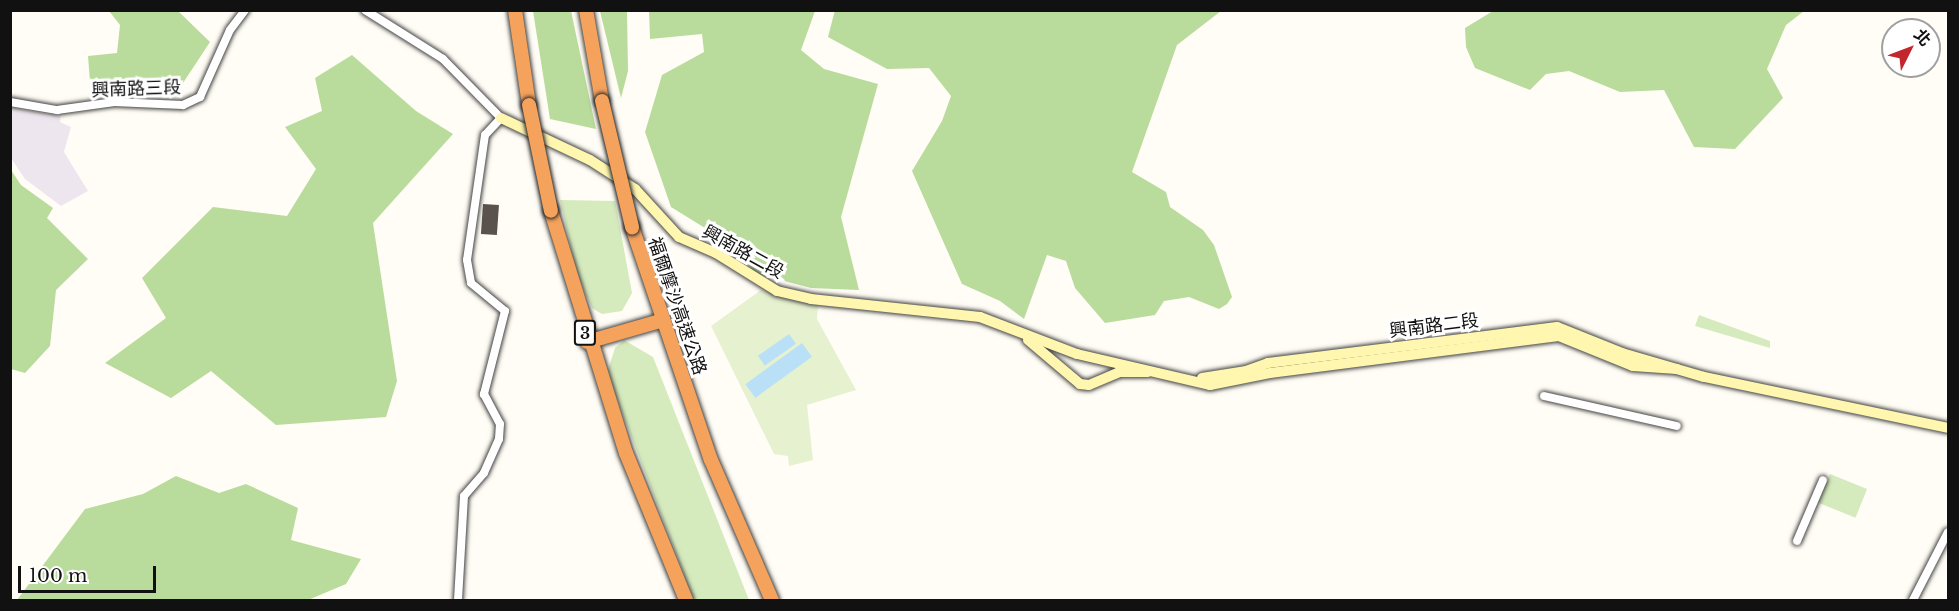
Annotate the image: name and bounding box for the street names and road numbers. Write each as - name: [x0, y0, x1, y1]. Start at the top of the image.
- street label: 興南路三段: [91, 77, 181, 101]
- street label: 興南路二段: [698, 221, 788, 283]
- street label: 福爾摩沙高速公路: [643, 234, 711, 378]
- street label: 興南路二段: [1388, 310, 1480, 342]
- road number: 3: [573, 320, 597, 346]

